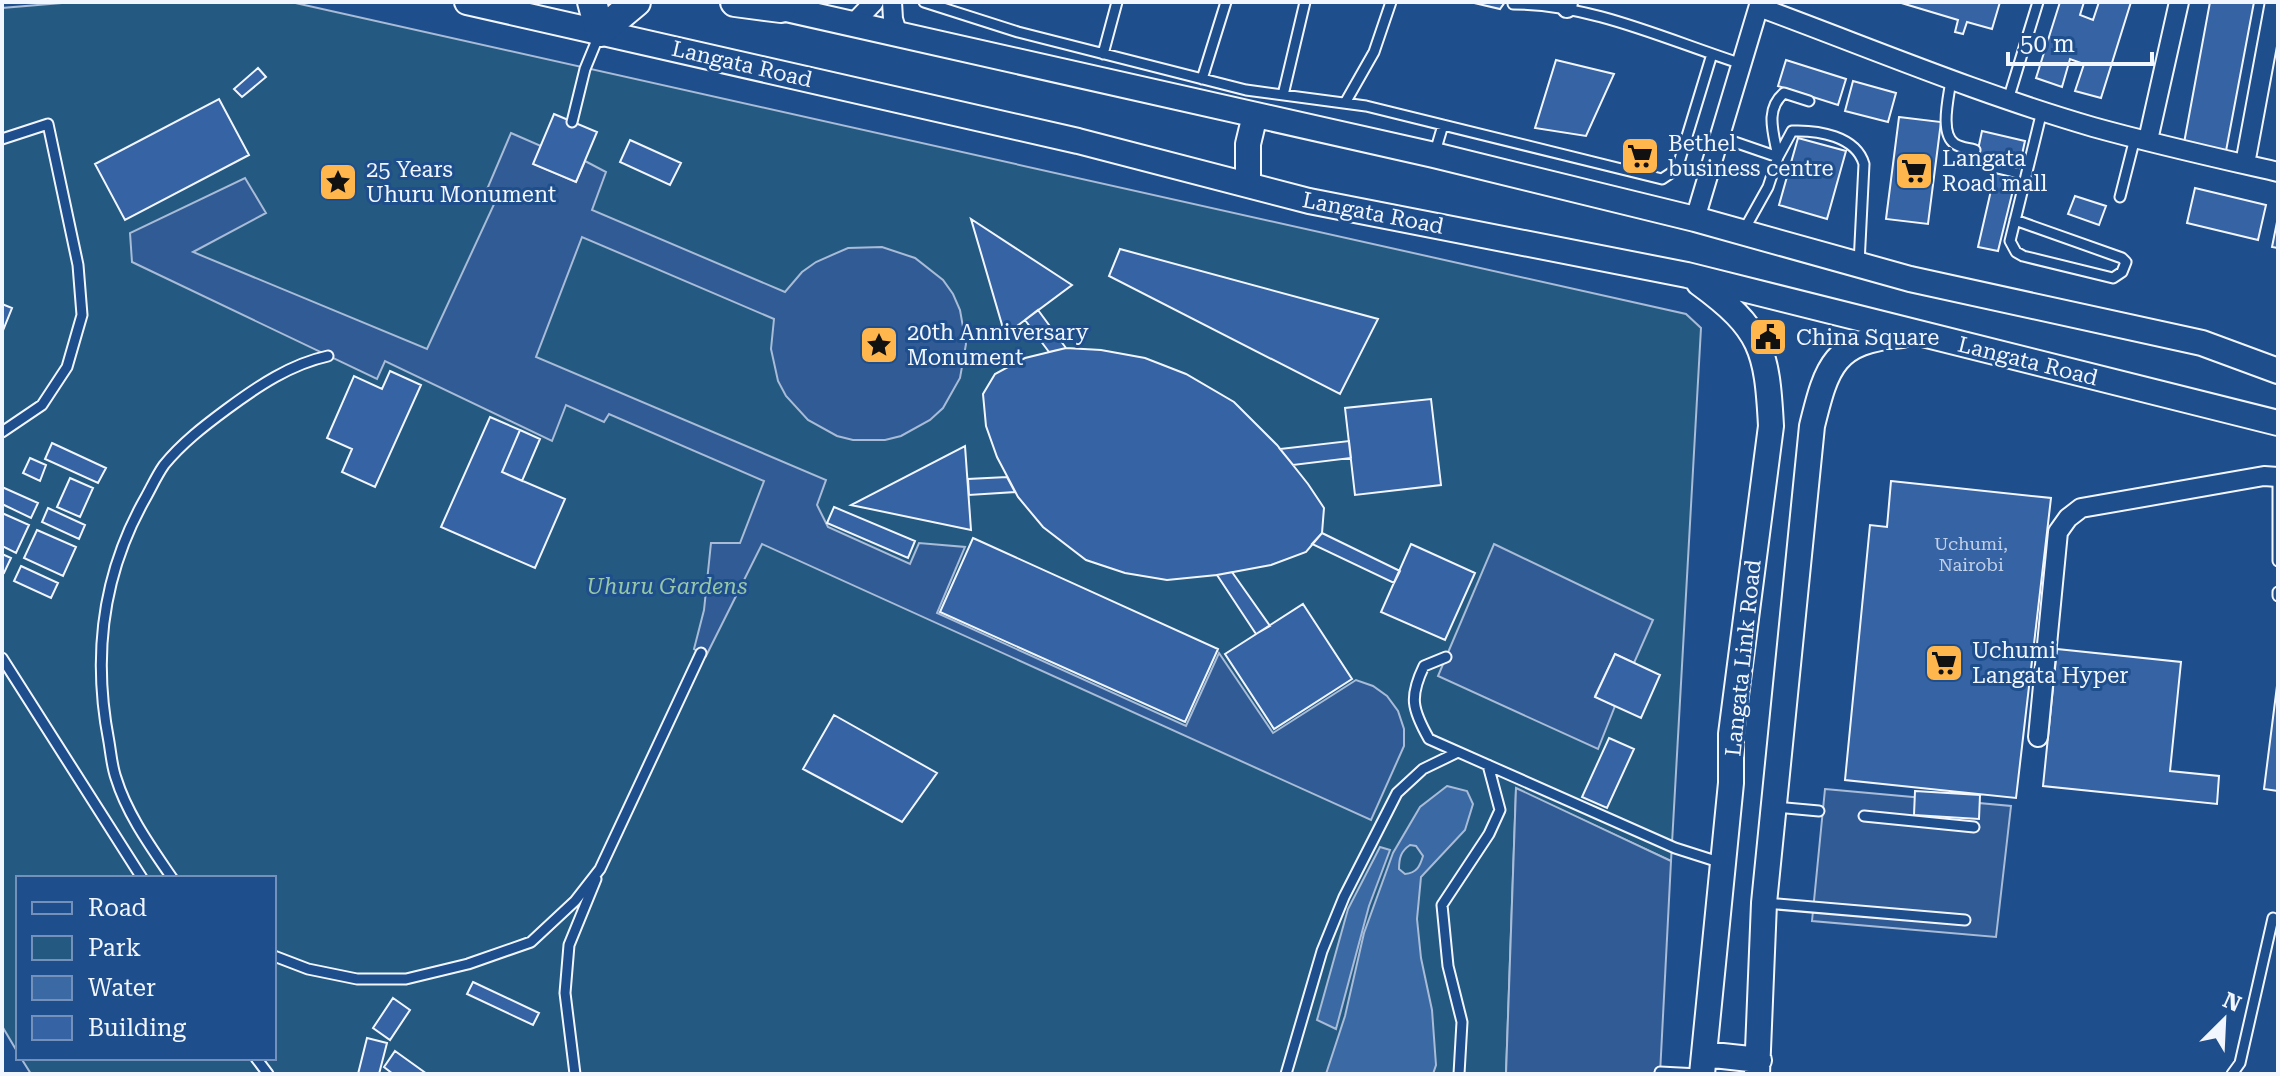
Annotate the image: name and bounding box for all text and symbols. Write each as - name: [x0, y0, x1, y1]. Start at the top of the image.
- scale bar: [2008, 16, 2152, 66]
- text: 50 m: [2020, 30, 2075, 58]
- street label: Langata Road: [669, 36, 815, 92]
- place label: Bethel business centre: [1668, 131, 1834, 181]
- supermarket icon: Bethel business centre: [1619, 135, 1661, 177]
- place label: Langata Road mall: [1942, 146, 2047, 196]
- supermarket icon: Langata Road mall: [1893, 150, 1935, 192]
- place label: 25 Years Uhuru Monument: [366, 157, 556, 207]
- place icon: 25 Years Uhuru Monument: [317, 161, 359, 203]
- street label: Langata Road: [1300, 187, 1446, 239]
- public building icon: China Square: [1747, 316, 1789, 358]
- place label: 20th Anniversary Monument: [907, 320, 1089, 370]
- place icon: 20th Anniversary Monument: [858, 324, 900, 366]
- place label: China Square: [1796, 325, 1939, 350]
- street label: Langata Road: [1955, 332, 2101, 390]
- house number: Uchumi, Nairobi: [1934, 533, 2008, 575]
- street label: Langata Link Road: [1720, 558, 1766, 758]
- park label: Uhuru Gardens: [587, 574, 747, 599]
- place label: Uchumi Langata Hyper: [1972, 638, 2128, 688]
- supermarket icon: Uchumi Langata Hyper: [1923, 642, 1965, 684]
- legend: [16, 876, 276, 1060]
- text: Road: [88, 894, 147, 922]
- text: Park: [88, 934, 141, 962]
- text: Water: [88, 974, 156, 1002]
- north arrow: [2184, 980, 2264, 1060]
- text: N: [2219, 987, 2245, 1017]
- text: Building: [88, 1014, 186, 1042]

